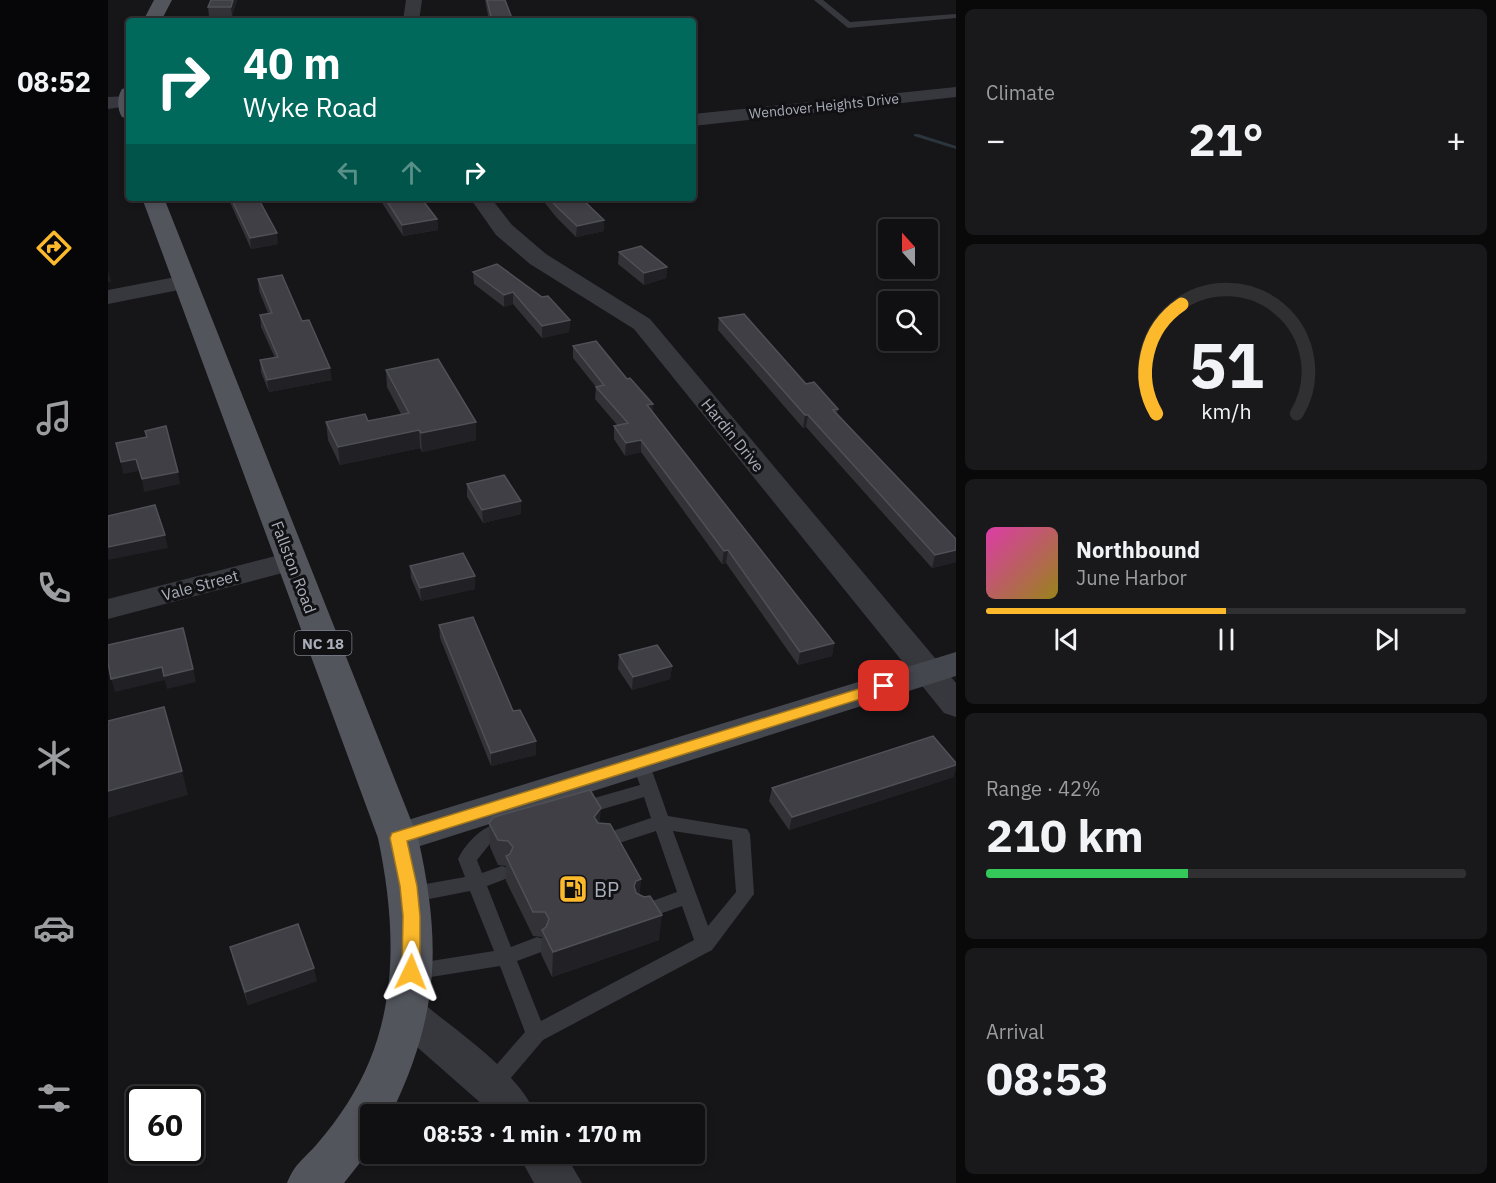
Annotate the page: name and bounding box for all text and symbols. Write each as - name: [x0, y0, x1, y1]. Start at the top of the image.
- text: 40 m: [243, 36, 341, 91]
- icon: right: [144, 42, 222, 120]
- text: 08:52: [17, 64, 91, 99]
- text: Climate: [986, 79, 1055, 106]
- text: Wyke Road: [243, 89, 378, 124]
- street label: Wendover Heights Drive: [748, 89, 900, 123]
- text: 21°: [1188, 110, 1264, 168]
- text: −: [986, 118, 1006, 161]
- text: +: [1446, 118, 1466, 161]
- icon: left: [332, 156, 365, 189]
- icon: ahead: [395, 156, 428, 189]
- icon: right: [458, 156, 491, 189]
- north arrow: [878, 219, 938, 279]
- map controls: [878, 219, 938, 351]
- icon: directions: [33, 227, 75, 269]
- button: search: [878, 291, 938, 351]
- text: 51: [1189, 324, 1263, 405]
- street label: Hardin Drive: [697, 394, 769, 476]
- icon: music: [33, 397, 75, 439]
- text: km/h: [1201, 397, 1251, 425]
- street label: Fallston Road: [267, 518, 321, 616]
- text: Northbound: [1076, 535, 1200, 564]
- text: June Harbor: [1076, 564, 1187, 591]
- street label: Vale Street: [159, 565, 241, 605]
- icon: phone: [33, 567, 75, 609]
- icon: previous: [1050, 623, 1083, 656]
- icon: pause: [1210, 623, 1243, 656]
- icon: next: [1370, 623, 1403, 656]
- road number: NC 18: [294, 631, 352, 655]
- pin: [858, 660, 909, 711]
- icon: arrive: [867, 669, 900, 702]
- icon: climate: [33, 737, 75, 779]
- text: Range · 42%: [986, 775, 1101, 802]
- text: 210 km: [986, 806, 1144, 864]
- fuel station icon: BP: [557, 873, 589, 905]
- place label: BP: [594, 876, 619, 903]
- icon: car: [33, 907, 75, 949]
- position arrow: [379, 940, 443, 1004]
- text: Arrival: [986, 1018, 1044, 1045]
- text: 08:53: [986, 1049, 1109, 1107]
- icon: filters: [33, 1077, 75, 1119]
- speed limit sign: 60: [126, 1086, 204, 1164]
- text: 08:53 · 1 min · 170 m: [423, 1119, 642, 1148]

